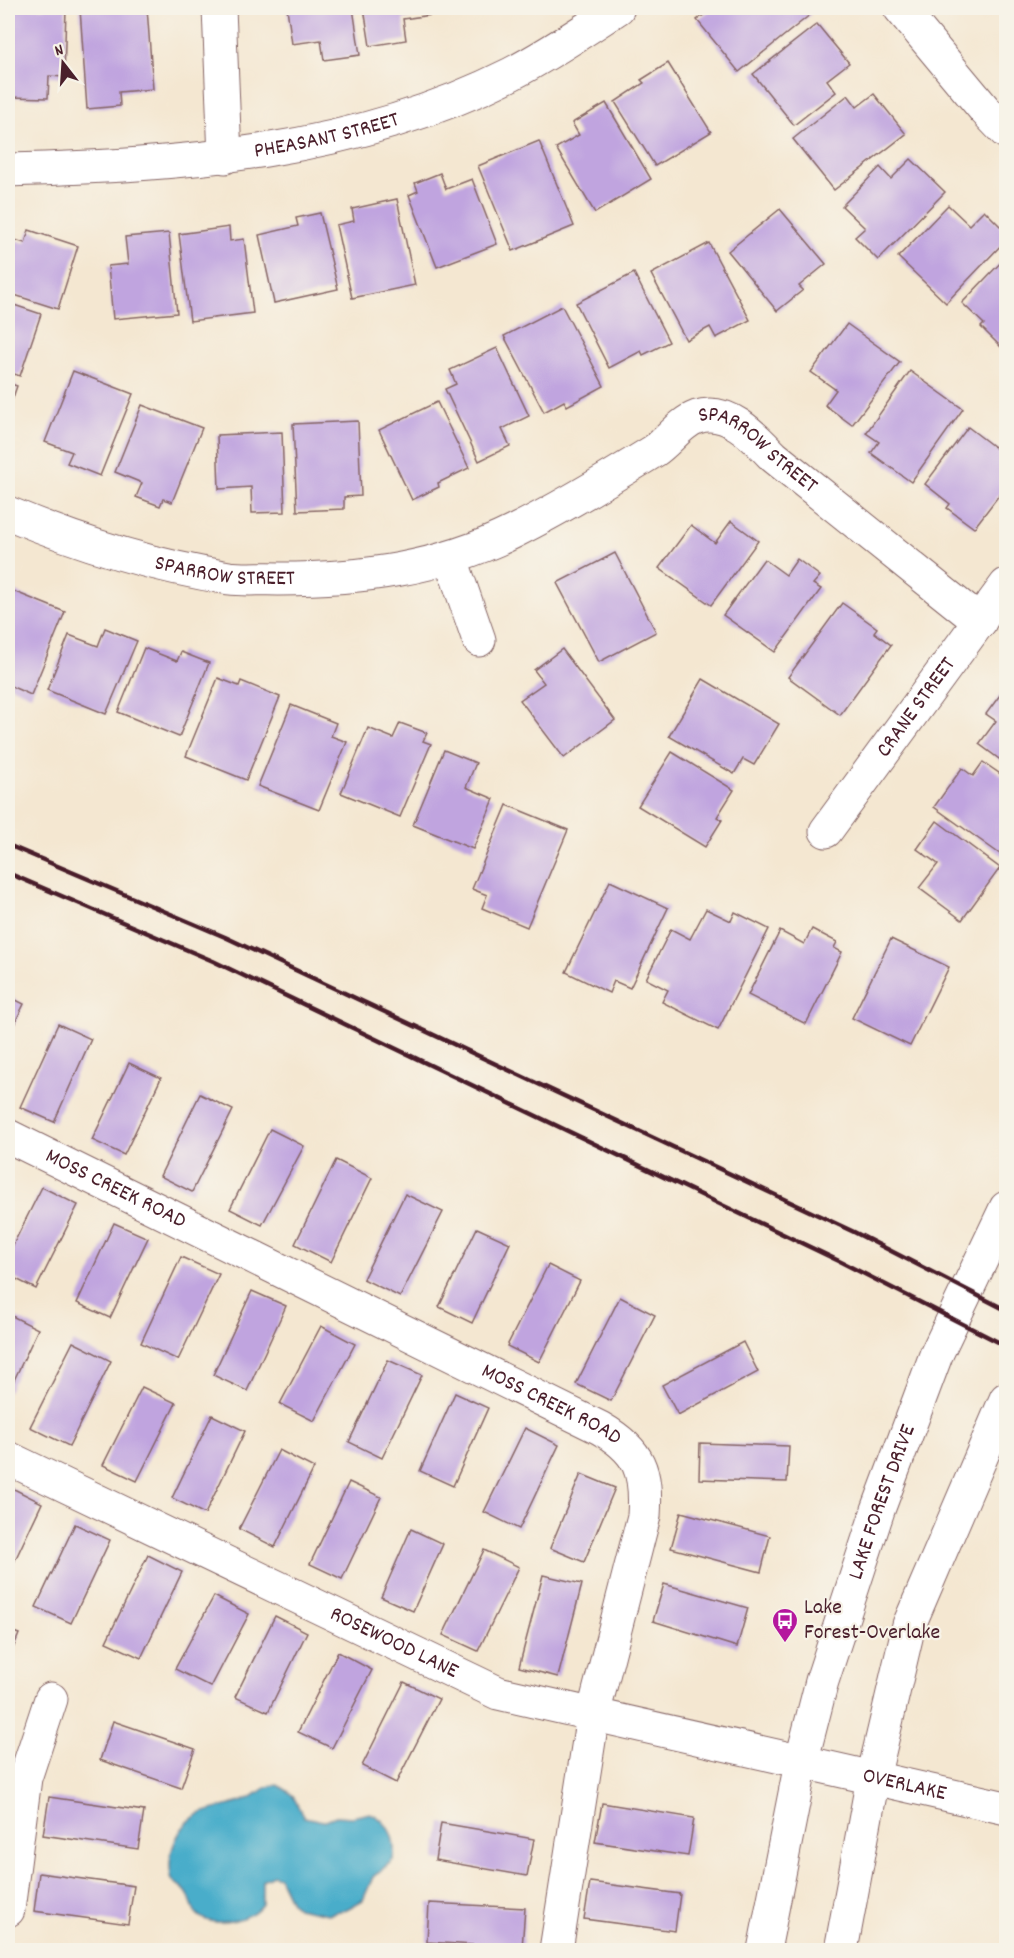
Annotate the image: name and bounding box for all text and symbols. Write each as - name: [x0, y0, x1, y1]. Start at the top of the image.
- north arrow: [33, 33, 93, 93]
- text: N: [52, 39, 67, 63]
- street label: PHEASANT STREET: [252, 105, 403, 167]
- street label: SPARROW STREET: [696, 399, 824, 501]
- street label: SPARROW STREET: [151, 548, 295, 595]
- street label: CRANE STREET: [869, 651, 964, 764]
- street label: MOSS CREEK ROAD: [40, 1141, 191, 1237]
- street label: MOSS CREEK ROAD: [476, 1356, 628, 1453]
- street label: LAKE FOREST DRIVE: [841, 1420, 924, 1584]
- place label: Lake Forest-Overlake: [804, 1593, 940, 1649]
- street label: ROSEWOOD LANE: [324, 1599, 463, 1687]
- bus stop icon: Lake Forest-Overlake: [770, 1606, 800, 1644]
- street label: OVERLAKE: [859, 1760, 949, 1809]

